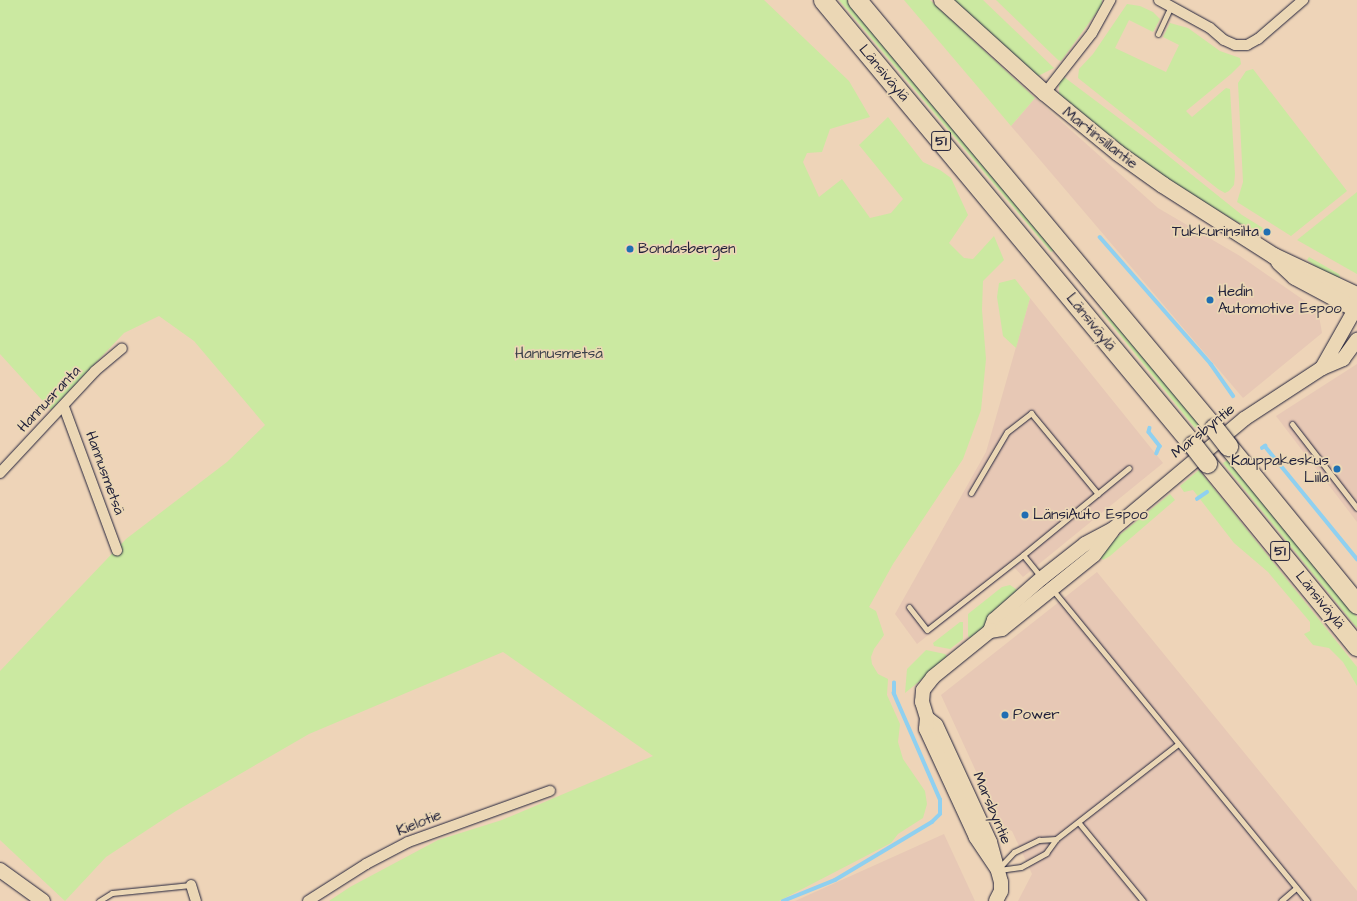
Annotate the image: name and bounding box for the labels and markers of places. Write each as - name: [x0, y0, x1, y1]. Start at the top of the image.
- place label: Tukkurinsilta: [1172, 223, 1259, 241]
- marker: Tukkurinsilta: [1262, 227, 1272, 237]
- place label: Bondasbergen: [638, 240, 736, 258]
- marker: Bondasbergen: [625, 244, 635, 254]
- place label: Hedin Automotive Espoo: [1218, 282, 1342, 317]
- marker: Hedin Automotive Espoo: [1205, 295, 1215, 305]
- place label: Kauppakeskus Liila: [1231, 451, 1329, 486]
- marker: Kauppakeskus Liila: [1332, 464, 1342, 474]
- place label: LänsiAuto Espoo: [1033, 506, 1148, 524]
- marker: LänsiAuto Espoo: [1020, 510, 1030, 520]
- place label: Power: [1013, 706, 1060, 724]
- marker: Power: [1000, 710, 1010, 720]

